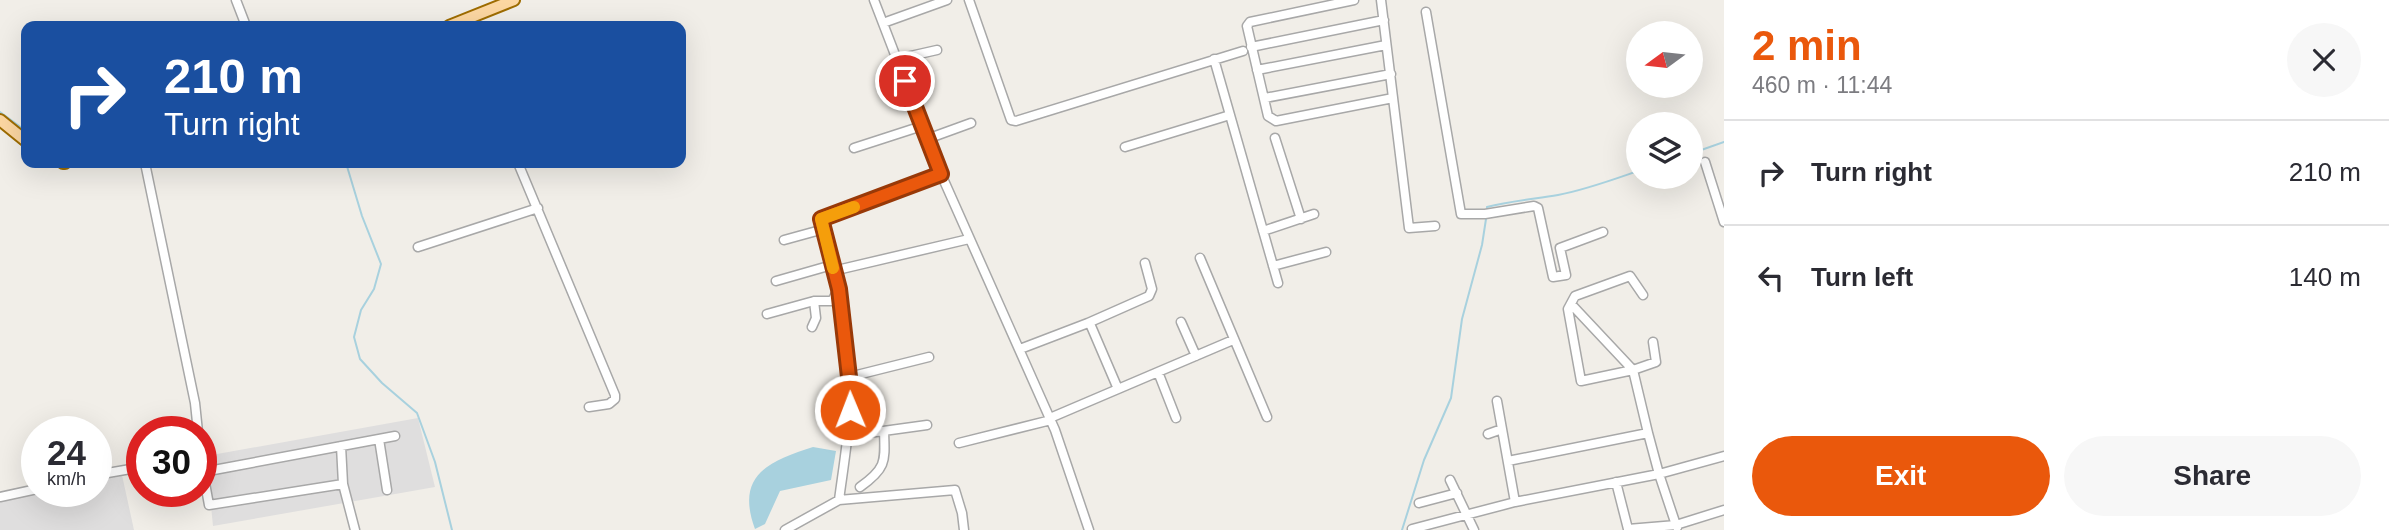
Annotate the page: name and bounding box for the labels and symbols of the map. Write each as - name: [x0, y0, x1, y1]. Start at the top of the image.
- north arrow: [1626, 21, 1703, 98]
- pin: [875, 51, 935, 111]
- position arrow: [813, 373, 887, 447]
- speed limit sign: 30: [126, 416, 217, 507]

